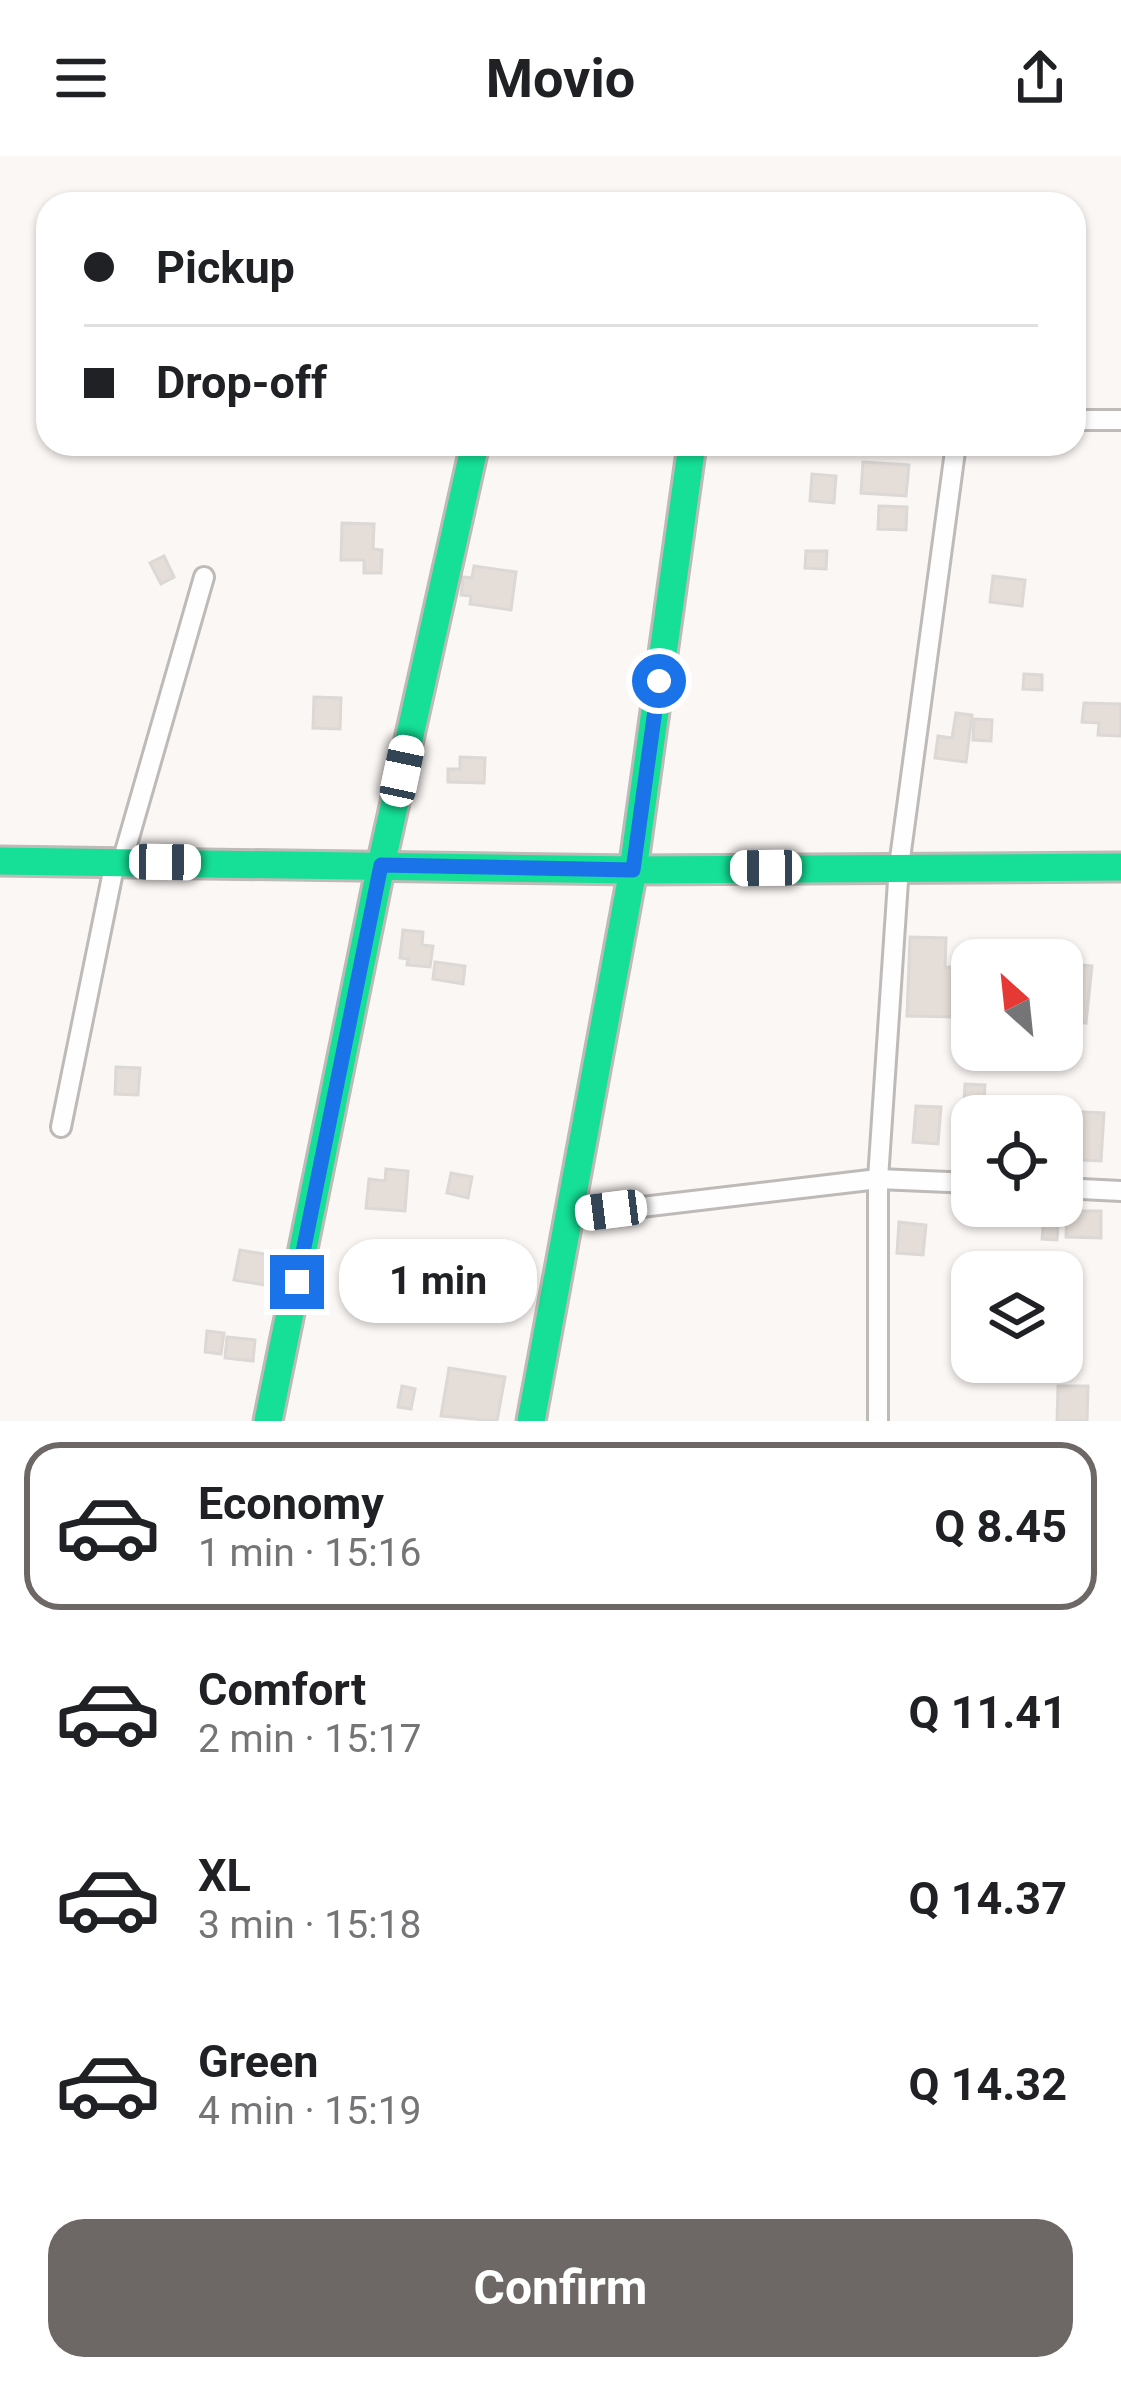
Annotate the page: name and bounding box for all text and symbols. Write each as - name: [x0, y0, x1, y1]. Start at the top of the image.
- icon: menu: [48, 45, 114, 111]
- icon: share: [1007, 45, 1073, 111]
- text: Movio: [486, 47, 635, 110]
- text: Pickup: [156, 241, 295, 294]
- text: Drop-off: [156, 356, 327, 409]
- route start: [632, 654, 686, 708]
- car: [377, 732, 427, 810]
- car: [129, 843, 201, 881]
- car: [730, 849, 802, 887]
- north arrow: [951, 939, 1083, 1071]
- map controls: [951, 939, 1083, 1383]
- button: locate: [951, 1095, 1083, 1227]
- car: [573, 1188, 649, 1232]
- callout: 1 min: [339, 1240, 537, 1324]
- button: layers: [951, 1251, 1083, 1383]
- route end: [270, 1255, 324, 1309]
- text: 1 min: [389, 1258, 487, 1304]
- icon: car: [54, 1472, 162, 1580]
- text: Economy: [198, 1477, 384, 1530]
- text: Q 8.45: [934, 1500, 1067, 1553]
- text: 1 min · 15:16: [198, 1530, 421, 1576]
- icon: car: [54, 1658, 162, 1766]
- text: Comfort: [198, 1663, 366, 1716]
- text: Q 11.41: [908, 1686, 1067, 1739]
- text: 2 min · 15:17: [198, 1716, 421, 1762]
- icon: car: [54, 1844, 162, 1952]
- text: XL: [198, 1849, 251, 1902]
- text: Q 14.37: [908, 1872, 1067, 1925]
- text: 3 min · 15:18: [198, 1902, 421, 1948]
- icon: car: [54, 2030, 162, 2138]
- text: Green: [198, 2035, 319, 2088]
- text: Q 14.32: [908, 2058, 1067, 2111]
- text: 4 min · 15:19: [198, 2088, 421, 2134]
- button: Confirm: [48, 2219, 1073, 2357]

